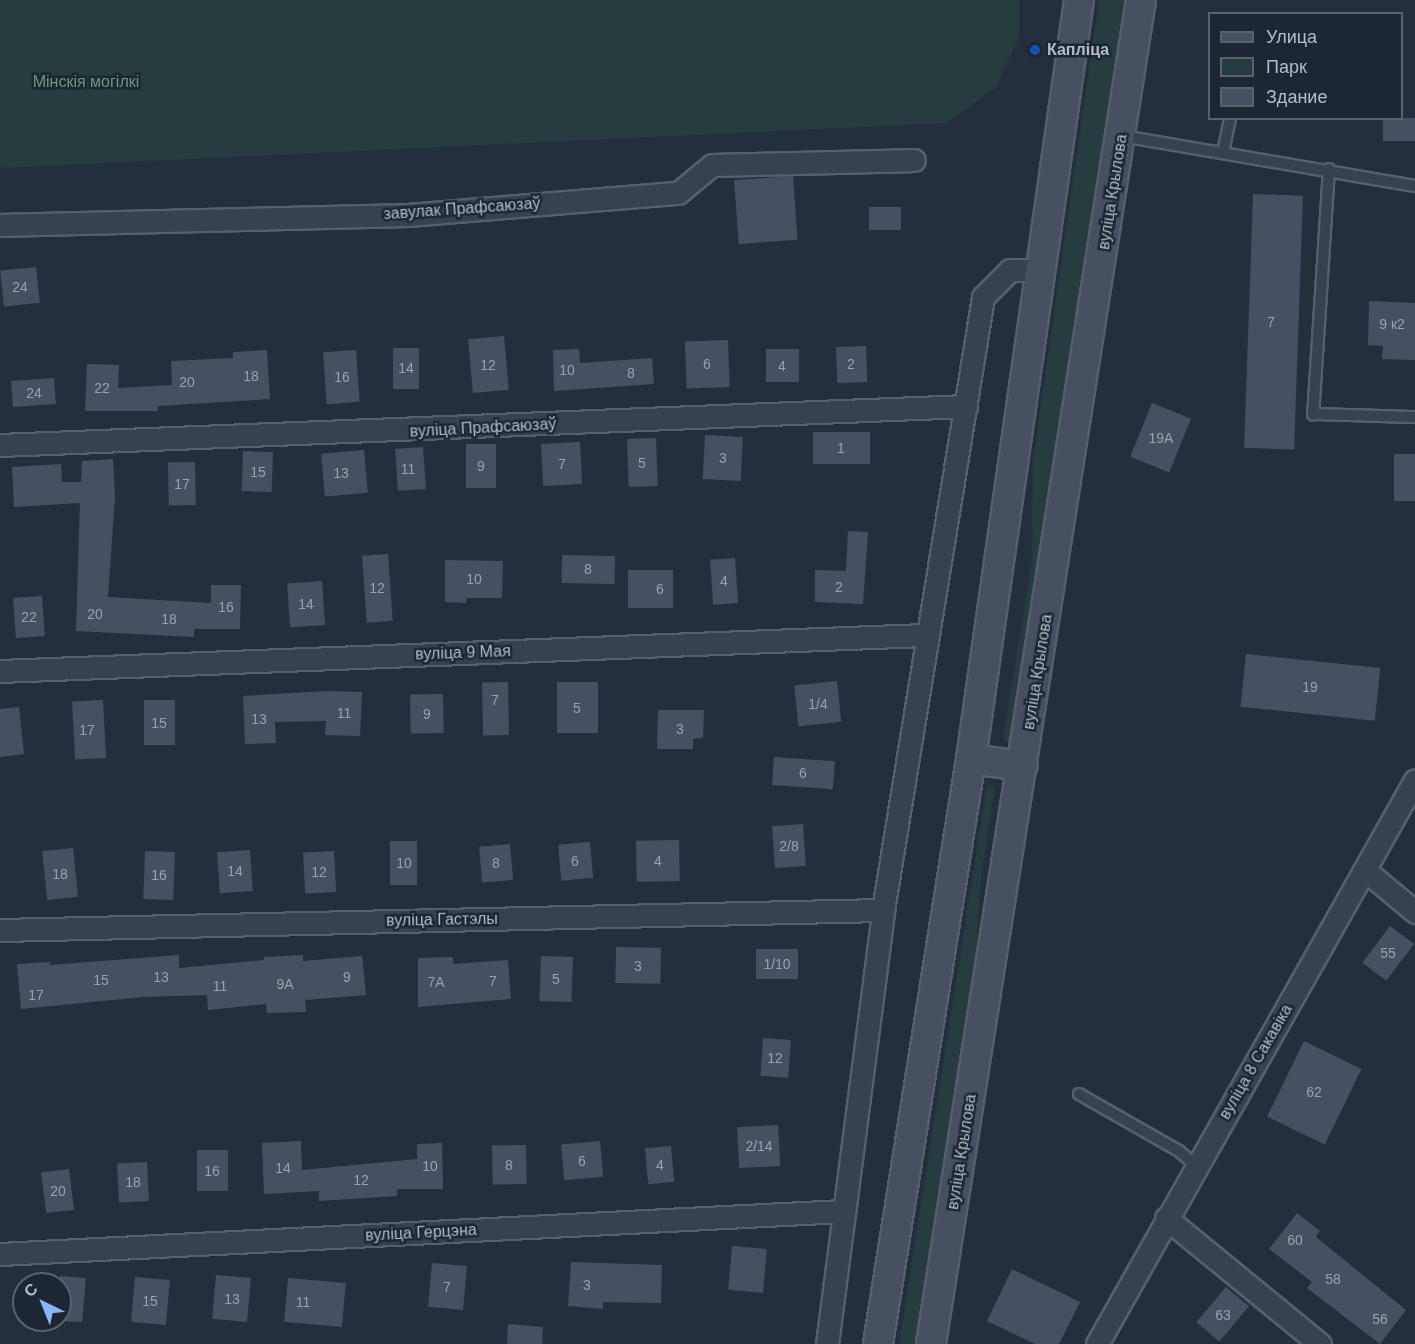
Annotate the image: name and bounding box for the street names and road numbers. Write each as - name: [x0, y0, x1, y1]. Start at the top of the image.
- street label: вуліца Крылова: [1094, 133, 1132, 251]
- street label: завулак Прафсаюзаў: [383, 194, 541, 224]
- street label: вуліца Прафсаюзаў: [409, 415, 557, 441]
- street label: вуліца Крылова: [1019, 613, 1057, 731]
- street label: вуліца 9 Мая: [415, 642, 511, 664]
- street label: вуліца Гастэлы: [386, 909, 498, 931]
- street label: вуліца 8 Сакавіка: [1215, 1001, 1297, 1123]
- street label: вуліца Крылова: [943, 1093, 981, 1211]
- street label: вуліца Герцэна: [365, 1220, 477, 1246]

